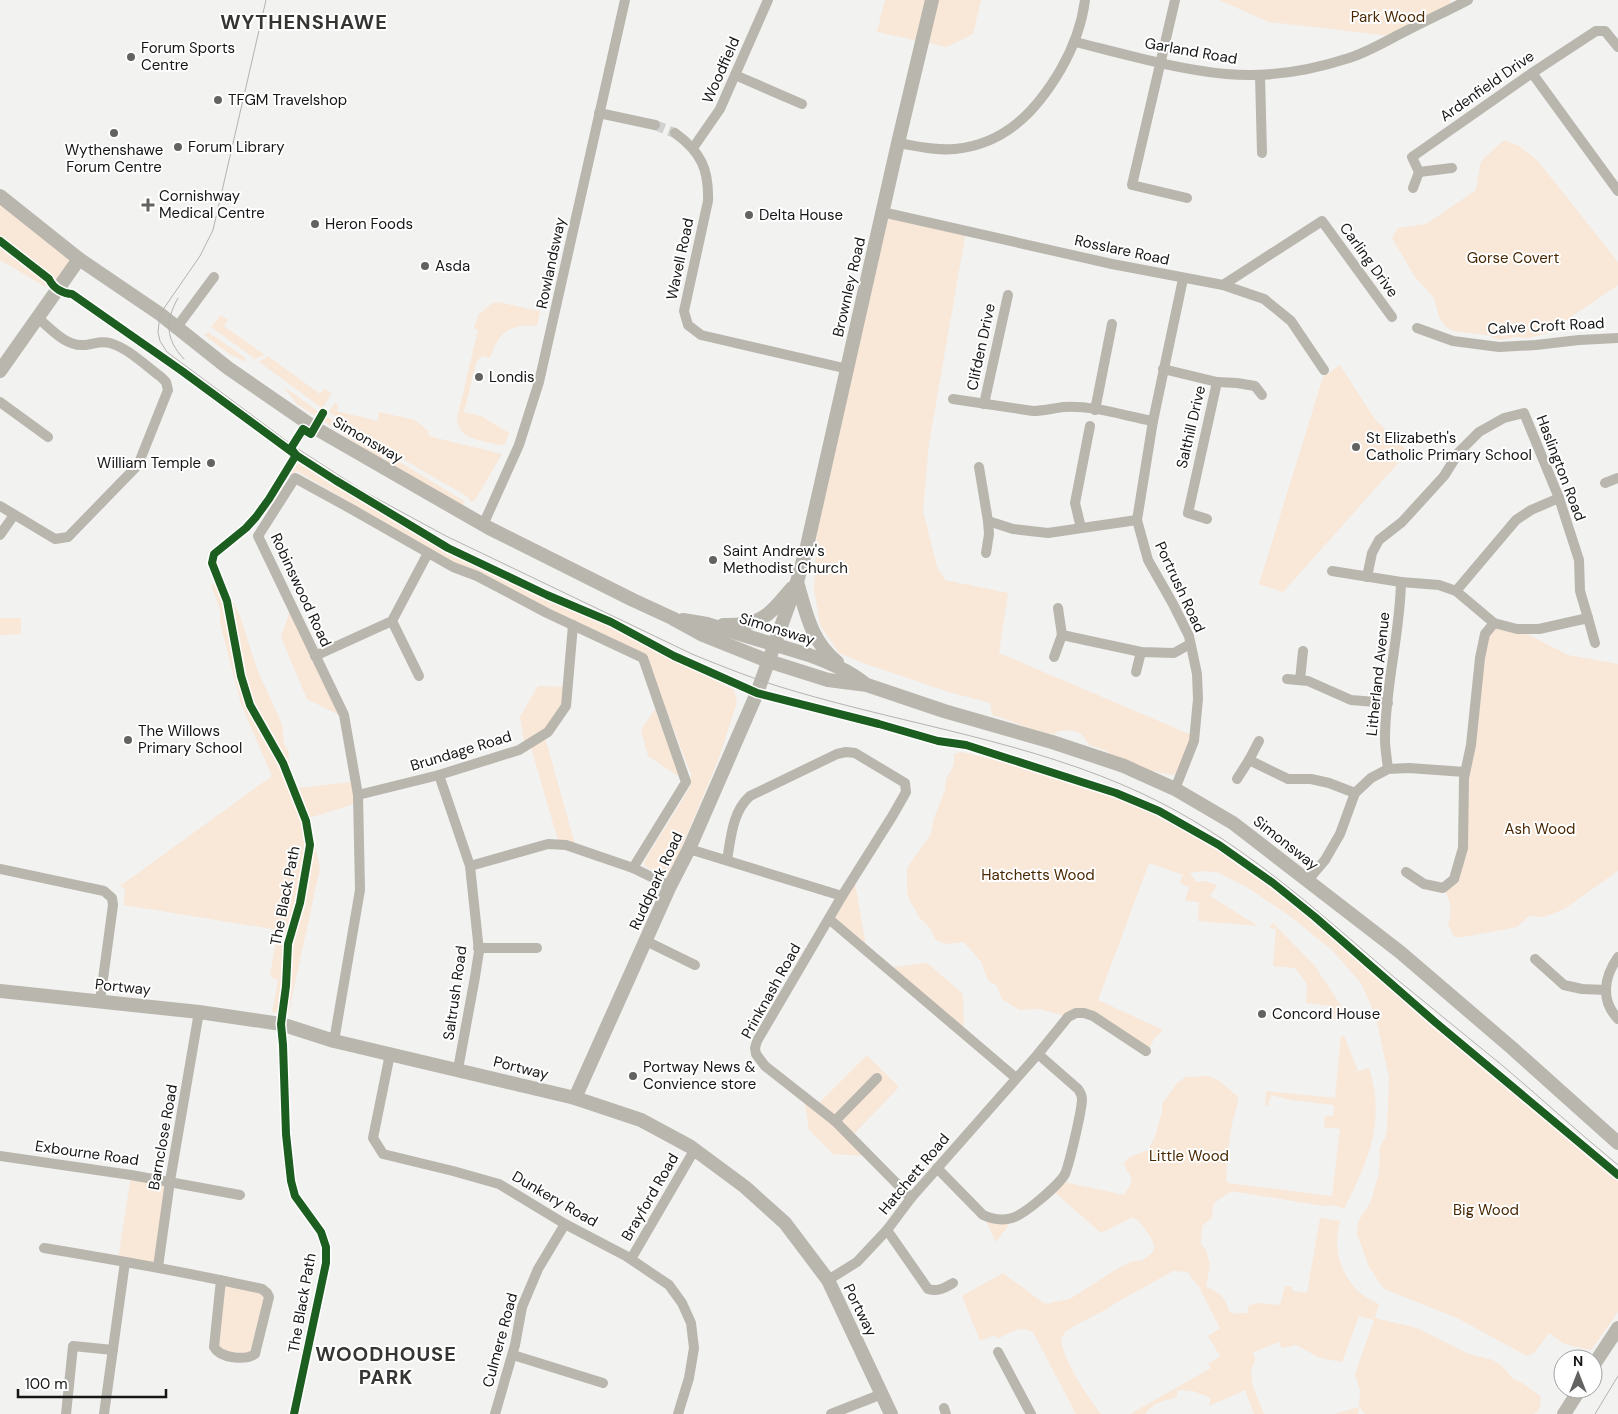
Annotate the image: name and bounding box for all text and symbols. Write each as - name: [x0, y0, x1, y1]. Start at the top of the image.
- park label: Park Wood: [1351, 7, 1425, 27]
- district label: WYTHENSHAWE: [220, 9, 388, 35]
- street label: Garland Road: [1143, 33, 1239, 69]
- street label: Woodfield: [697, 34, 745, 106]
- place label: Forum Sports Centre: [141, 38, 235, 75]
- street label: Ardenfield Drive: [1436, 46, 1538, 126]
- marker: Forum Sports Centre: [125, 51, 137, 63]
- place label: TFGM Travelshop: [228, 90, 347, 110]
- marker: TFGM Travelshop: [212, 94, 224, 106]
- marker: Wythenshawe Forum Centre: [108, 127, 120, 139]
- place label: Forum Library: [188, 137, 285, 157]
- place label: Wythenshawe Forum Centre: [65, 140, 163, 177]
- marker: Forum Library: [172, 141, 184, 153]
- place label: Cornishway Medical Centre: [159, 186, 265, 223]
- marker: Cornishway Medical Centre: [141, 198, 155, 212]
- place label: Delta House: [759, 205, 843, 225]
- marker: Delta House: [743, 209, 755, 221]
- place label: Heron Foods: [325, 214, 413, 234]
- street label: Rowlandsway: [532, 215, 571, 310]
- street label: Wavell Road: [662, 216, 698, 302]
- marker: Heron Foods: [309, 218, 321, 230]
- street label: Carling Drive: [1335, 219, 1403, 301]
- street label: Rosslare Road: [1073, 230, 1171, 270]
- street label: Brownley Road: [828, 235, 870, 339]
- park label: Gorse Covert: [1467, 248, 1559, 268]
- place label: Asda: [435, 256, 470, 276]
- marker: Asda: [419, 260, 431, 272]
- street label: Clifden Drive: [962, 302, 1000, 392]
- street label: Calve Croft Road: [1487, 313, 1605, 339]
- place label: Londis: [489, 367, 535, 387]
- marker: Londis: [473, 371, 485, 383]
- street label: Salthill Drive: [1172, 384, 1210, 470]
- street label: Simonsway: [329, 412, 407, 468]
- street label: Haslington Road: [1532, 412, 1590, 524]
- place label: St Elizabeth's Catholic Primary School: [1366, 428, 1532, 465]
- marker: St Elizabeth's Catholic Primary School: [1350, 441, 1362, 453]
- place label: William Temple: [97, 453, 201, 473]
- marker: William Temple: [205, 457, 217, 469]
- street label: Robinswood Road: [266, 530, 336, 650]
- street label: Portrush Road: [1150, 538, 1210, 636]
- place label: Saint Andrew's Methodist Church: [723, 541, 848, 578]
- marker: Saint Andrew's Methodist Church: [707, 554, 719, 566]
- street label: Simonsway: [737, 608, 818, 650]
- street label: Litherland Avenue: [1362, 611, 1394, 737]
- place label: The Willows Primary School: [138, 721, 242, 758]
- street label: Brundage Road: [408, 726, 514, 776]
- marker: The Willows Primary School: [122, 734, 134, 746]
- street label: Simonsway: [1249, 811, 1323, 875]
- park label: Ash Wood: [1504, 819, 1576, 839]
- street label: Ruddpark Road: [625, 829, 687, 933]
- street label: The Black Path: [266, 844, 304, 948]
- park label: Hatchetts Wood: [981, 865, 1095, 885]
- street label: Prinknash Road: [737, 940, 805, 1042]
- street label: Saltrush Road: [438, 944, 472, 1042]
- street label: Portway: [94, 974, 153, 1000]
- place label: Concord House: [1272, 1004, 1380, 1024]
- marker: Concord House: [1256, 1008, 1268, 1020]
- street label: Portway: [491, 1052, 551, 1085]
- place label: Portway News & Convience store: [643, 1057, 756, 1094]
- marker: Portway News & Convience store: [627, 1070, 639, 1082]
- street label: Barnclose Road: [144, 1082, 182, 1192]
- street label: Hatchett Road: [874, 1129, 954, 1219]
- street label: Exbourne Road: [34, 1136, 140, 1170]
- park label: Little Wood: [1149, 1146, 1229, 1166]
- street label: Brayford Road: [617, 1149, 683, 1245]
- street label: Dunkery Road: [508, 1166, 602, 1232]
- park label: Big Wood: [1453, 1200, 1519, 1220]
- street label: The Black Path: [283, 1252, 321, 1354]
- street label: Portway: [839, 1280, 882, 1340]
- street label: Culmere Road: [478, 1290, 522, 1390]
- district label: WOODHOUSE PARK: [315, 1341, 457, 1390]
- north arrow: [1553, 1349, 1603, 1399]
- text: N: [1573, 1352, 1583, 1370]
- scale bar: [18, 1366, 165, 1398]
- text: 100 m: [25, 1374, 68, 1394]

